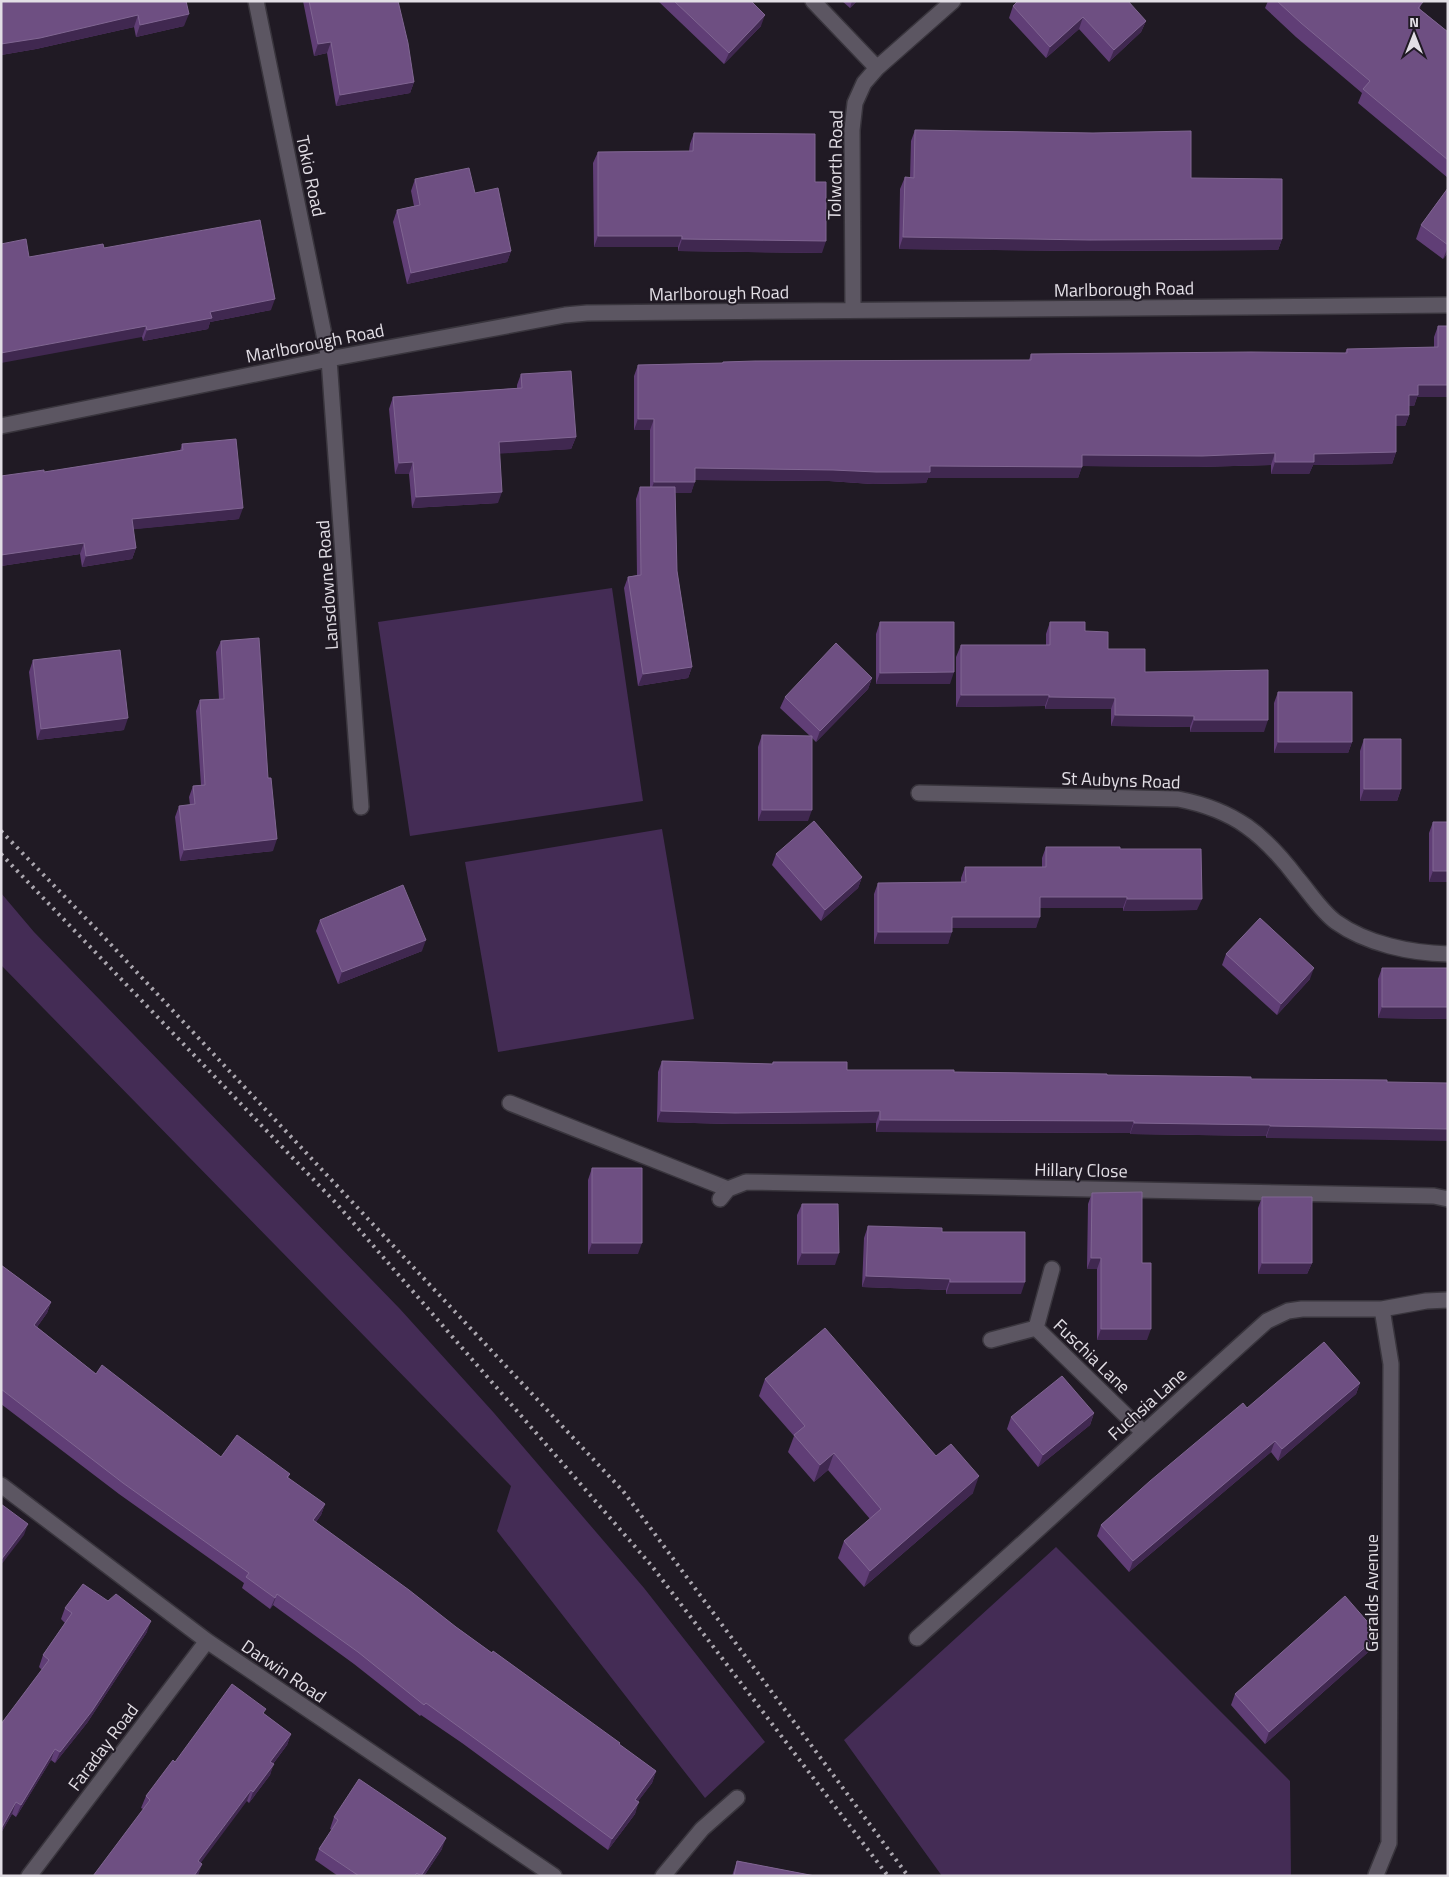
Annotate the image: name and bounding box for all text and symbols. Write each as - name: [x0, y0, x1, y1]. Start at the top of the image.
- north arrow: [1389, 10, 1439, 60]
- text: N: [1409, 11, 1419, 32]
- street label: Tolworth Road: [821, 110, 849, 220]
- street label: Tokio Road: [289, 133, 333, 219]
- street label: Marlborough Road: [1054, 274, 1194, 304]
- street label: Marlborough Road: [649, 278, 789, 308]
- street label: Marlborough Road: [243, 316, 387, 370]
- street label: Lansdowne Road: [309, 519, 345, 651]
- street label: St Aubyns Road: [1061, 764, 1181, 796]
- street label: Hillary Close: [1034, 1156, 1128, 1184]
- street label: Fuschia Lane: [1047, 1312, 1137, 1400]
- street label: Fuchsia Lane: [1102, 1361, 1192, 1447]
- street label: Geralds Avenue: [1358, 1534, 1385, 1652]
- street label: Darwin Road: [236, 1633, 332, 1709]
- street label: Faraday Road: [61, 1698, 145, 1796]

